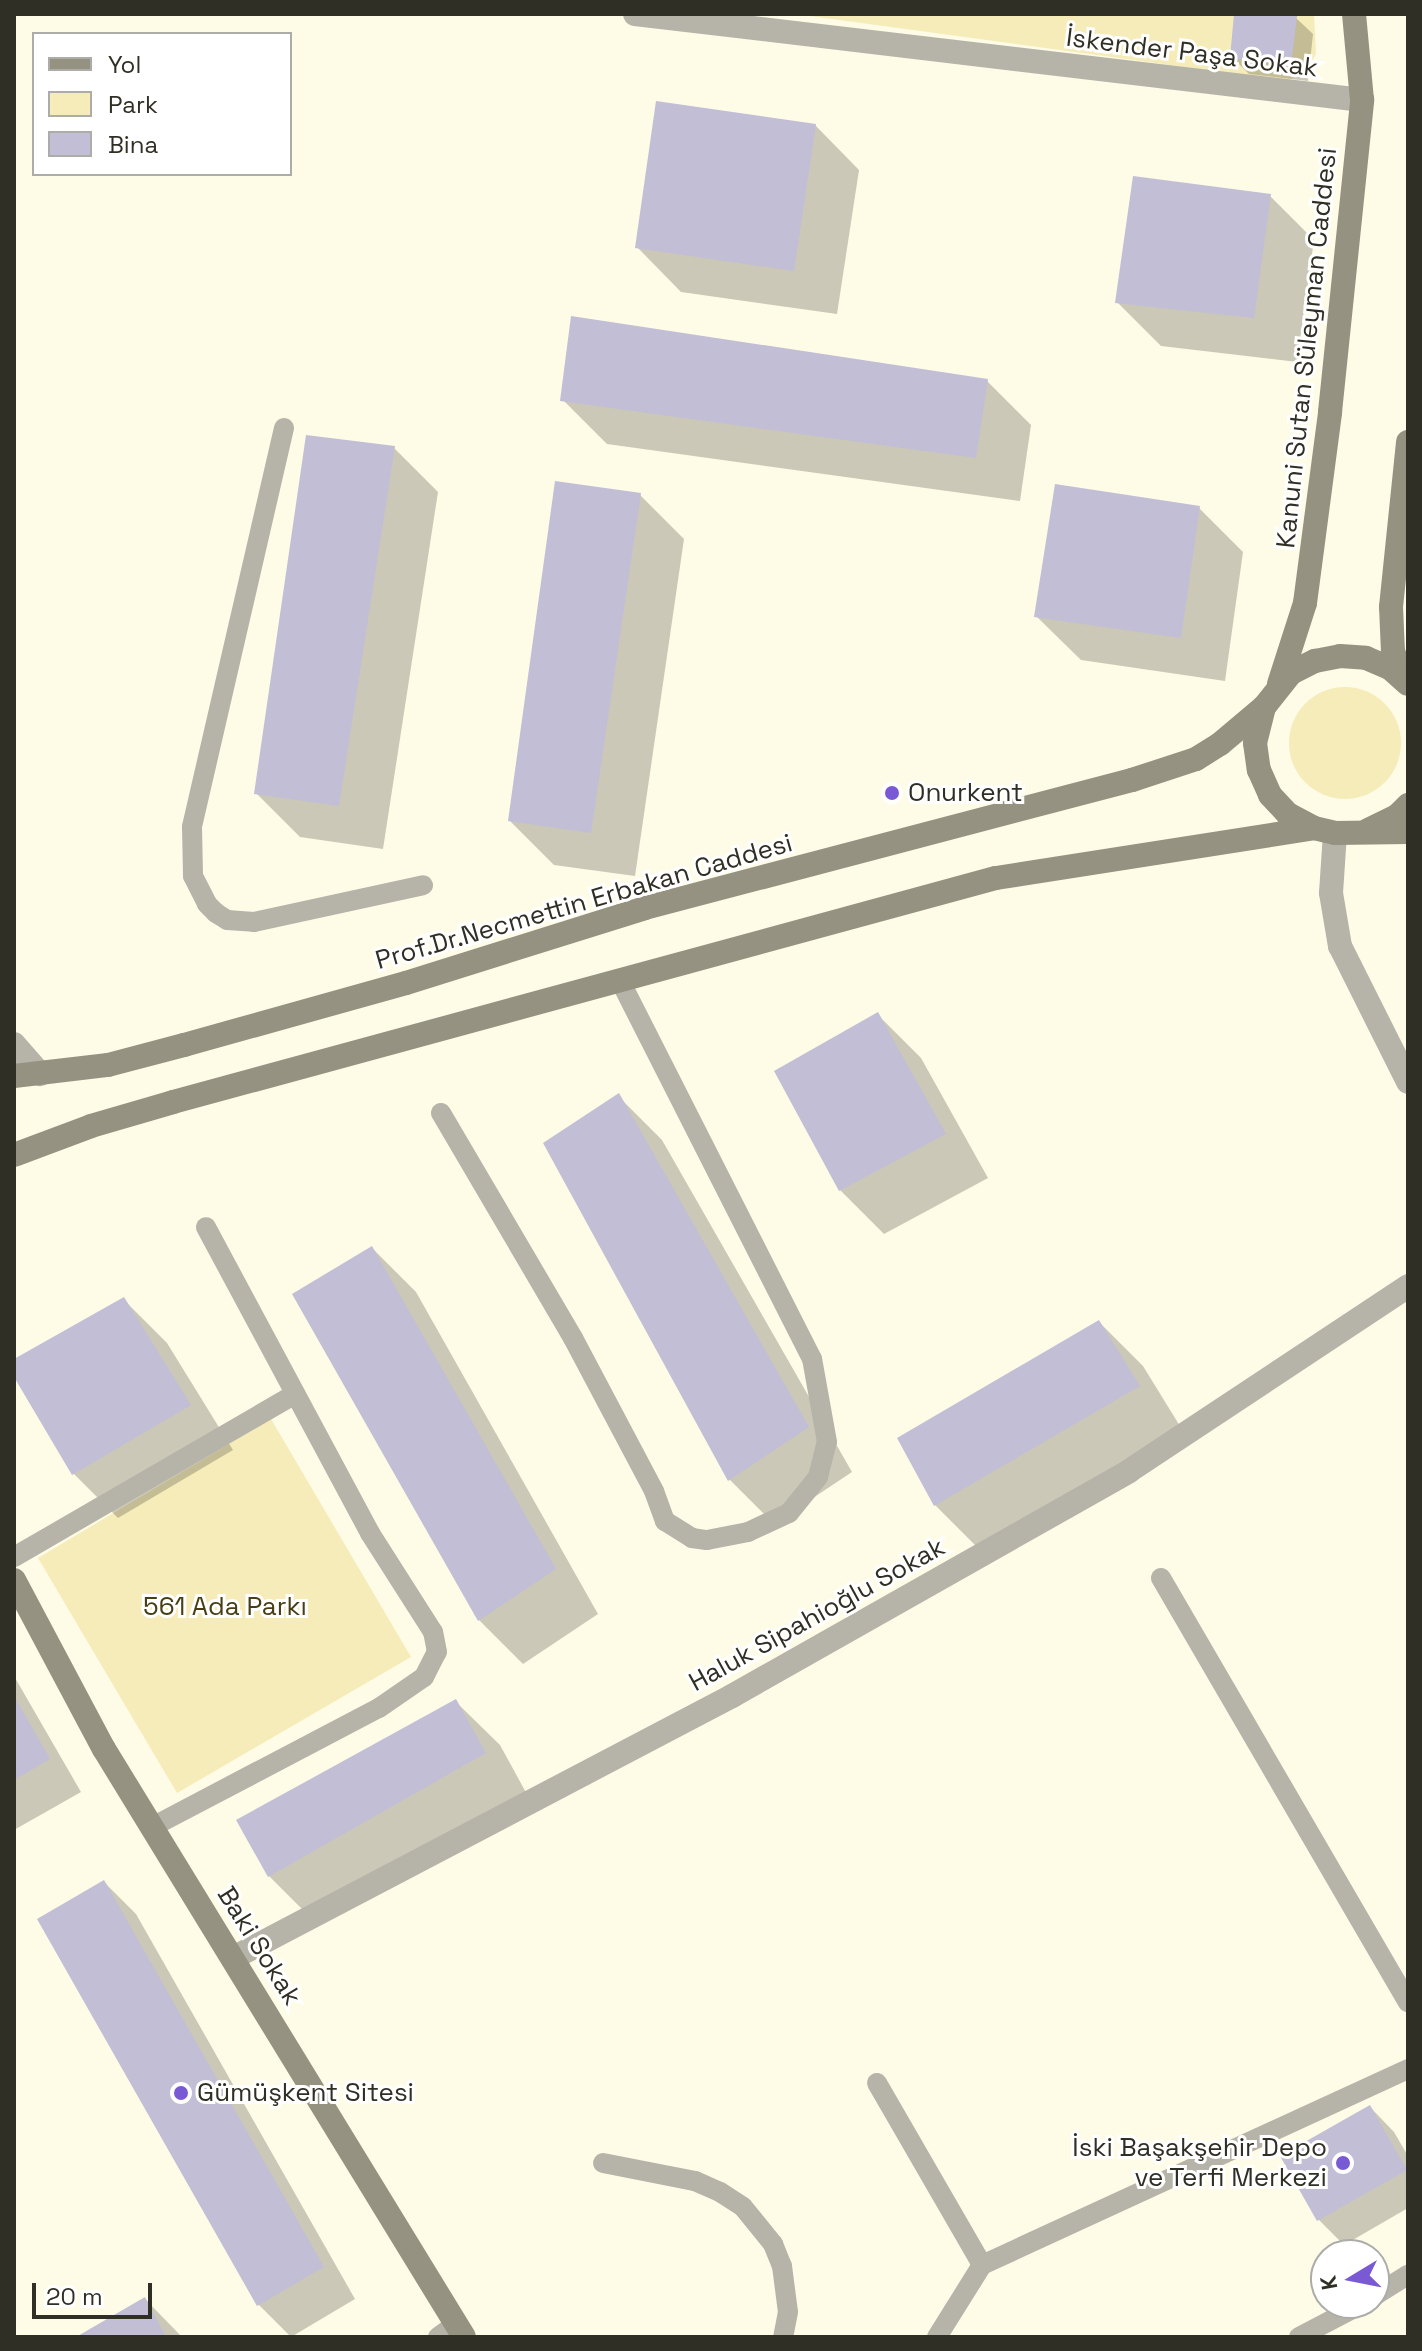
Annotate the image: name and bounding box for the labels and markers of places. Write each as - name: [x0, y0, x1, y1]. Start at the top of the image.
- place label: Onurkent: [908, 777, 1023, 809]
- marker: Onurkent: [883, 784, 901, 802]
- place label: Gümüşkent Sitesi: [197, 2077, 414, 2109]
- marker: Gümüşkent Sitesi: [172, 2084, 190, 2102]
- place label: İski Başakşehir Depo ve Terfi Merkezi: [1072, 2132, 1327, 2194]
- marker: İski Başakşehir Depo ve Terfi Merkezi: [1334, 2154, 1352, 2172]

